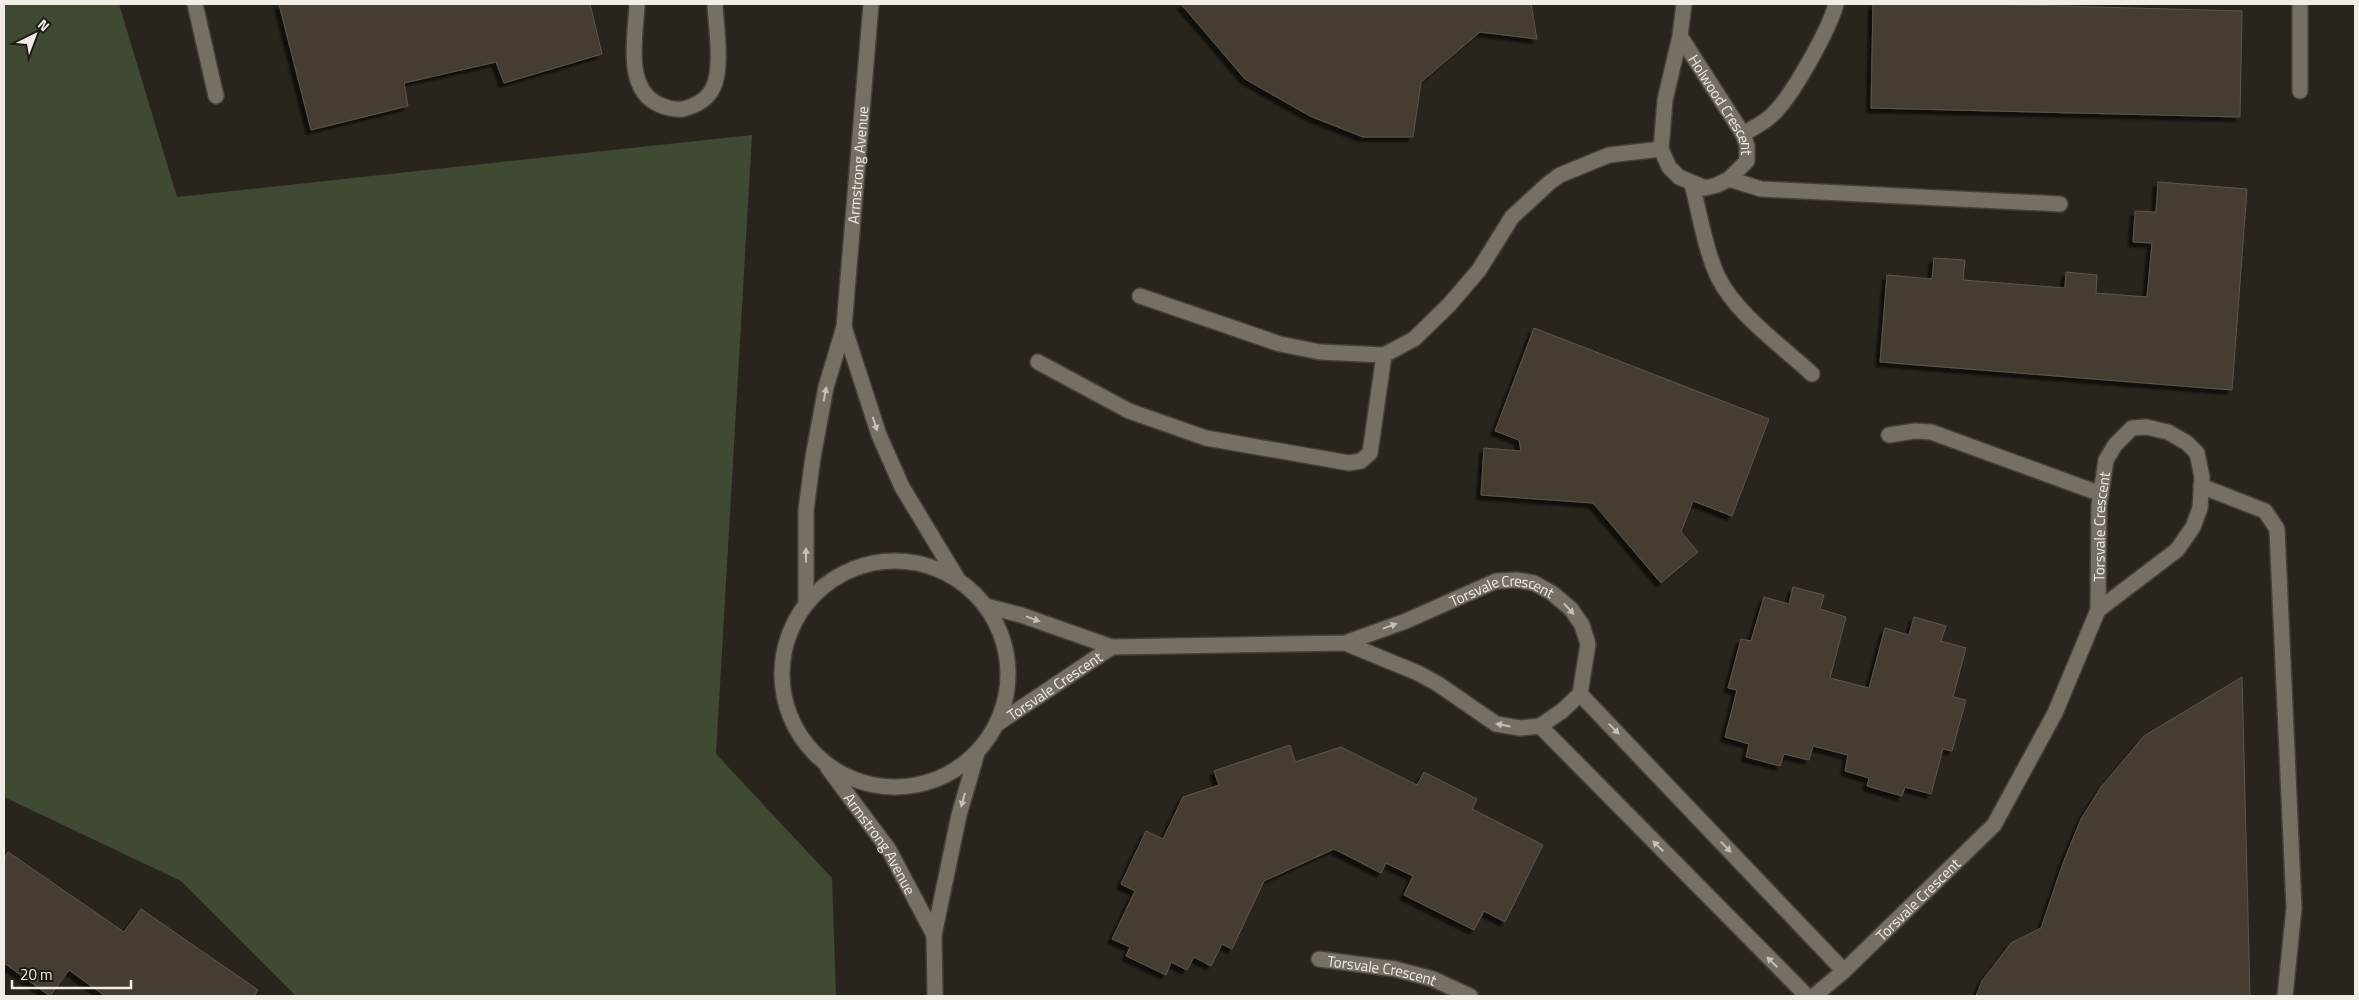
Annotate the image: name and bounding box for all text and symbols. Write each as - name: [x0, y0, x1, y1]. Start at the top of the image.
- north arrow: [10, 10, 60, 60]
- text: N: [33, 14, 55, 36]
- street label: Holwood Crescent: [1683, 50, 1759, 156]
- street label: Armstrong Avenue: [841, 105, 874, 225]
- one-way arrow: [821, 386, 829, 402]
- one-way arrow: [872, 416, 880, 431]
- street label: Torsvale Crescent: [2087, 469, 2116, 582]
- one-way arrow: [802, 547, 810, 563]
- street label: Torsvale Crescent: [1445, 568, 1559, 612]
- one-way arrow: [1564, 602, 1575, 615]
- one-way arrow: [1026, 615, 1041, 623]
- one-way arrow: [1383, 622, 1398, 629]
- street label: Torsvale Crescent: [1002, 645, 1107, 726]
- one-way arrow: [1495, 720, 1511, 728]
- one-way arrow: [1608, 723, 1620, 735]
- street label: Armstrong Avenue: [838, 788, 922, 898]
- one-way arrow: [959, 792, 967, 807]
- one-way arrow: [1652, 840, 1664, 852]
- one-way arrow: [1720, 841, 1732, 853]
- street label: Torsvale Crescent: [1870, 852, 1966, 946]
- street label: Torsvale Crescent: [1326, 949, 1441, 991]
- one-way arrow: [1766, 956, 1778, 968]
- scale bar: [12, 958, 131, 990]
- text: 20 m: [20, 963, 53, 986]

